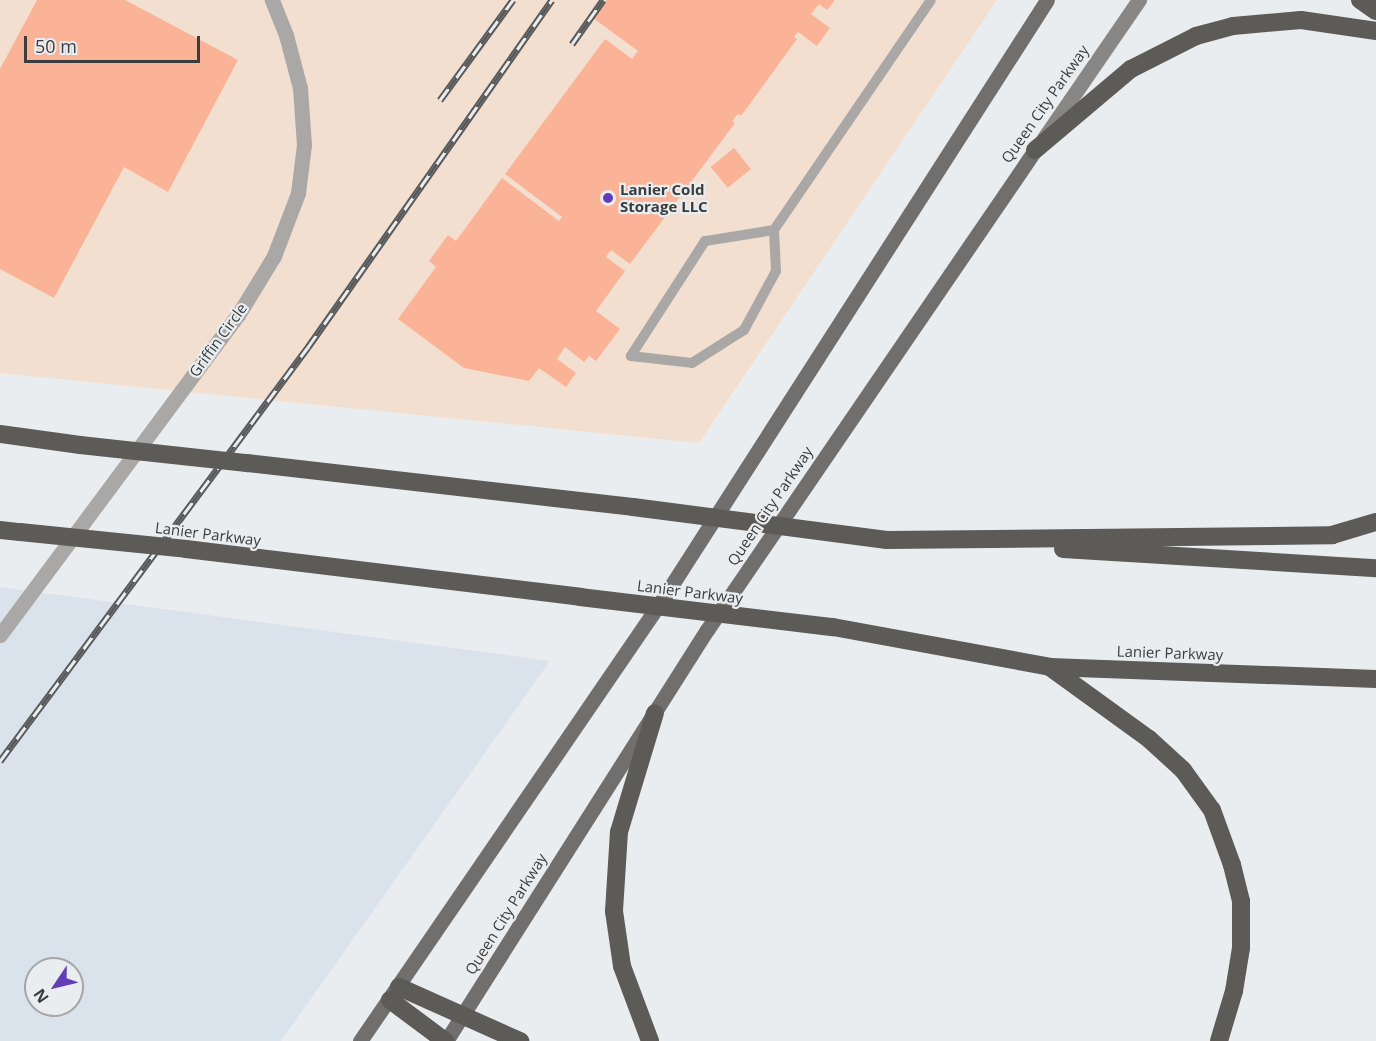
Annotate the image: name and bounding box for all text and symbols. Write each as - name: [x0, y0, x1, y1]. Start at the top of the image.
- scale bar: [27, 24, 202, 62]
- text: 50 m: [35, 34, 77, 58]
- street label: Queen City Parkway: [998, 42, 1092, 166]
- place label: Lanier Cold Storage LLC: [620, 180, 708, 215]
- marker: Lanier Cold Storage LLC: [601, 191, 615, 205]
- street label: Griffin Circle: [185, 300, 251, 380]
- street label: Queen City Parkway: [723, 443, 817, 569]
- street label: Lanier Parkway: [154, 519, 262, 549]
- street label: Lanier Parkway: [636, 577, 744, 607]
- street label: Lanier Parkway: [1116, 642, 1224, 664]
- street label: Queen City Parkway: [461, 850, 551, 978]
- north arrow: [24, 957, 84, 1017]
- text: N: [28, 985, 54, 1008]

